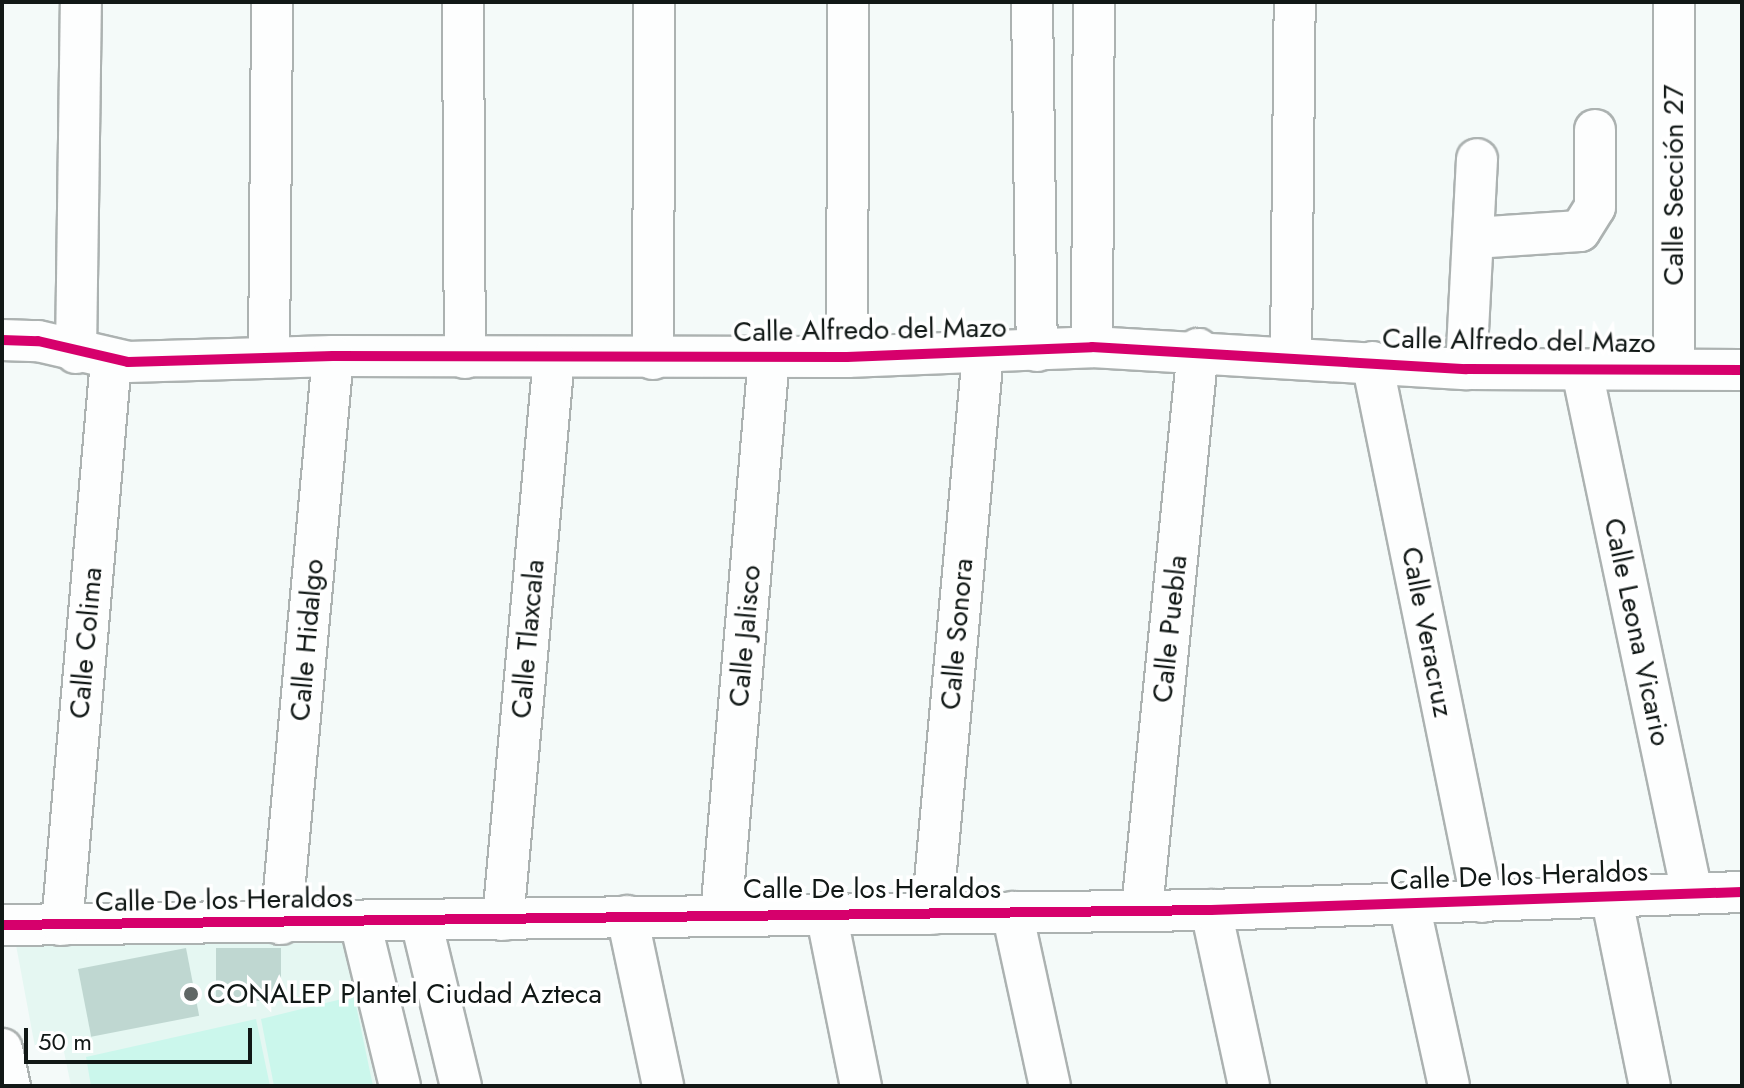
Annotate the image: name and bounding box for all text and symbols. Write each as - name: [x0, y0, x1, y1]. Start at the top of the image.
- street label: Calle Sección 27: [1657, 84, 1691, 286]
- street label: Calle Alfredo del Mazo: [733, 311, 1007, 349]
- street label: Calle Alfredo del Mazo: [1382, 322, 1656, 360]
- street label: Calle Leona Vicario: [1596, 515, 1678, 749]
- street label: Calle Veracruz: [1394, 544, 1460, 720]
- street label: Calle Puebla: [1146, 554, 1194, 704]
- street label: Calle Hidalgo: [283, 557, 331, 723]
- street label: Calle Sonora: [934, 557, 980, 711]
- street label: Calle Tlaxcala: [504, 558, 552, 720]
- street label: Calle Jalisco: [722, 564, 768, 708]
- street label: Calle Colima: [63, 566, 109, 720]
- street label: Calle De los Heraldos: [1389, 855, 1649, 897]
- street label: Calle De los Heraldos: [743, 872, 1001, 906]
- street label: Calle De los Heraldos: [95, 881, 353, 919]
- place label: CONALEP Plantel Ciudad Azteca: [207, 977, 602, 1011]
- marker: CONALEP Plantel Ciudad Azteca: [182, 985, 200, 1003]
- scale bar: [28, 1012, 256, 1062]
- text: 50 m: [38, 1024, 92, 1059]

